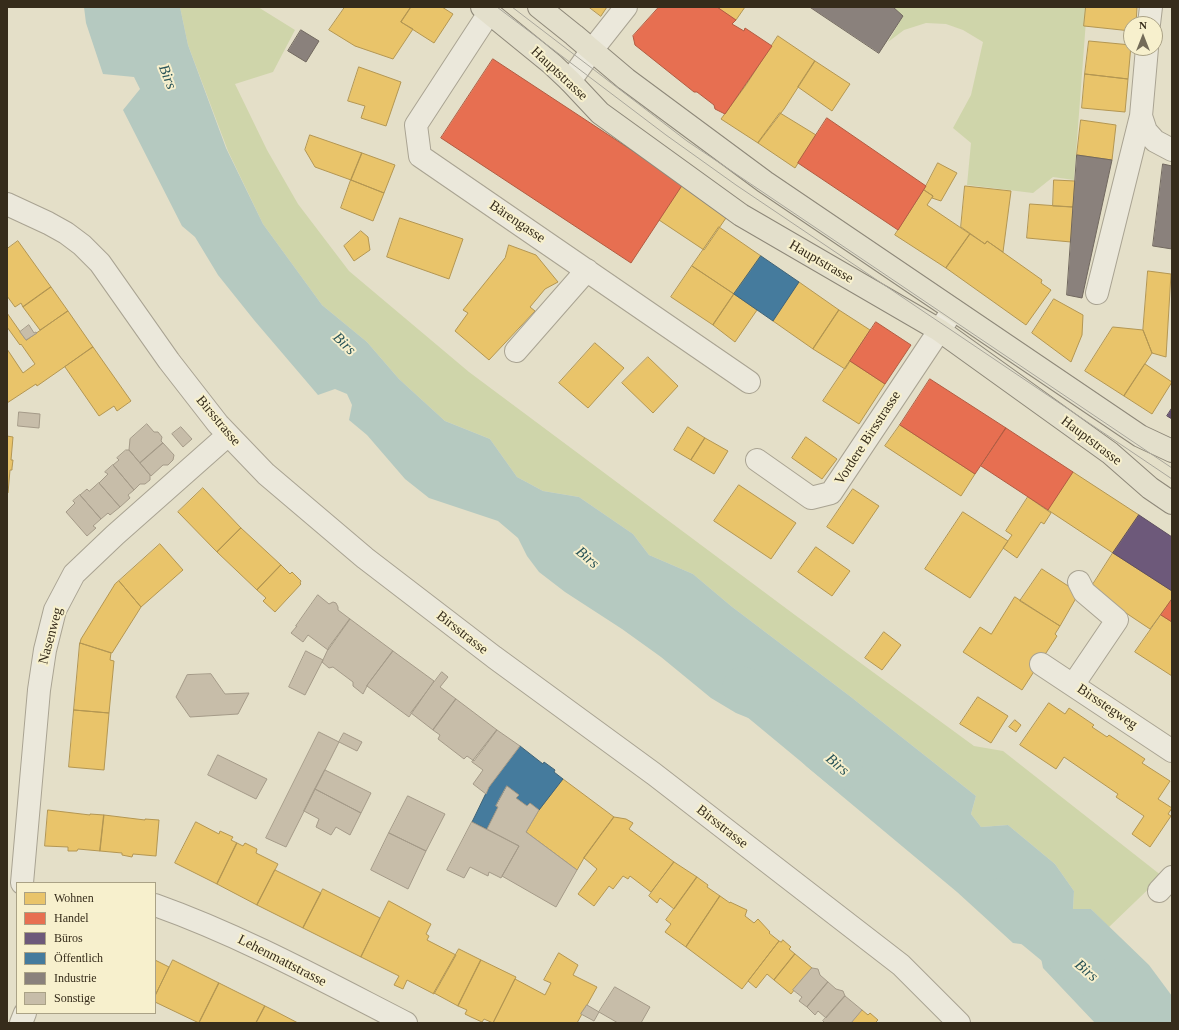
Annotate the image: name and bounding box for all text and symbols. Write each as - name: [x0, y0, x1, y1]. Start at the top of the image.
- north arrow: [1123, 16, 1163, 56]
- text: N: [1139, 19, 1147, 31]
- street label: Hauptstrasse: [527, 43, 591, 105]
- water label: Birs: [154, 62, 180, 92]
- street label: Bärengasse: [486, 197, 548, 247]
- street label: Hauptstrasse: [786, 237, 856, 287]
- water label: Birs: [329, 329, 359, 359]
- street label: Vordere Birsstrasse: [831, 388, 905, 488]
- street label: Birsstrasse: [192, 392, 244, 450]
- street label: Hauptstrasse: [1057, 413, 1125, 469]
- water label: Birs: [572, 543, 602, 573]
- street label: Nasenweg: [35, 606, 67, 666]
- street label: Birsstrasse: [433, 608, 491, 658]
- street label: Birsstegweg: [1074, 681, 1140, 733]
- water label: Birs: [822, 750, 852, 780]
- street label: Birsstrasse: [693, 802, 751, 852]
- legend: [16, 882, 156, 1014]
- text: Wohnen: [54, 891, 94, 905]
- text: Handel: [54, 911, 89, 925]
- text: Büros: [54, 931, 83, 945]
- street label: Lehenmattstrasse: [235, 931, 329, 991]
- text: Öffentlich: [54, 951, 103, 965]
- water label: Birs: [1071, 956, 1101, 986]
- text: Industrie: [54, 971, 97, 985]
- text: Sonstige: [54, 991, 95, 1005]

